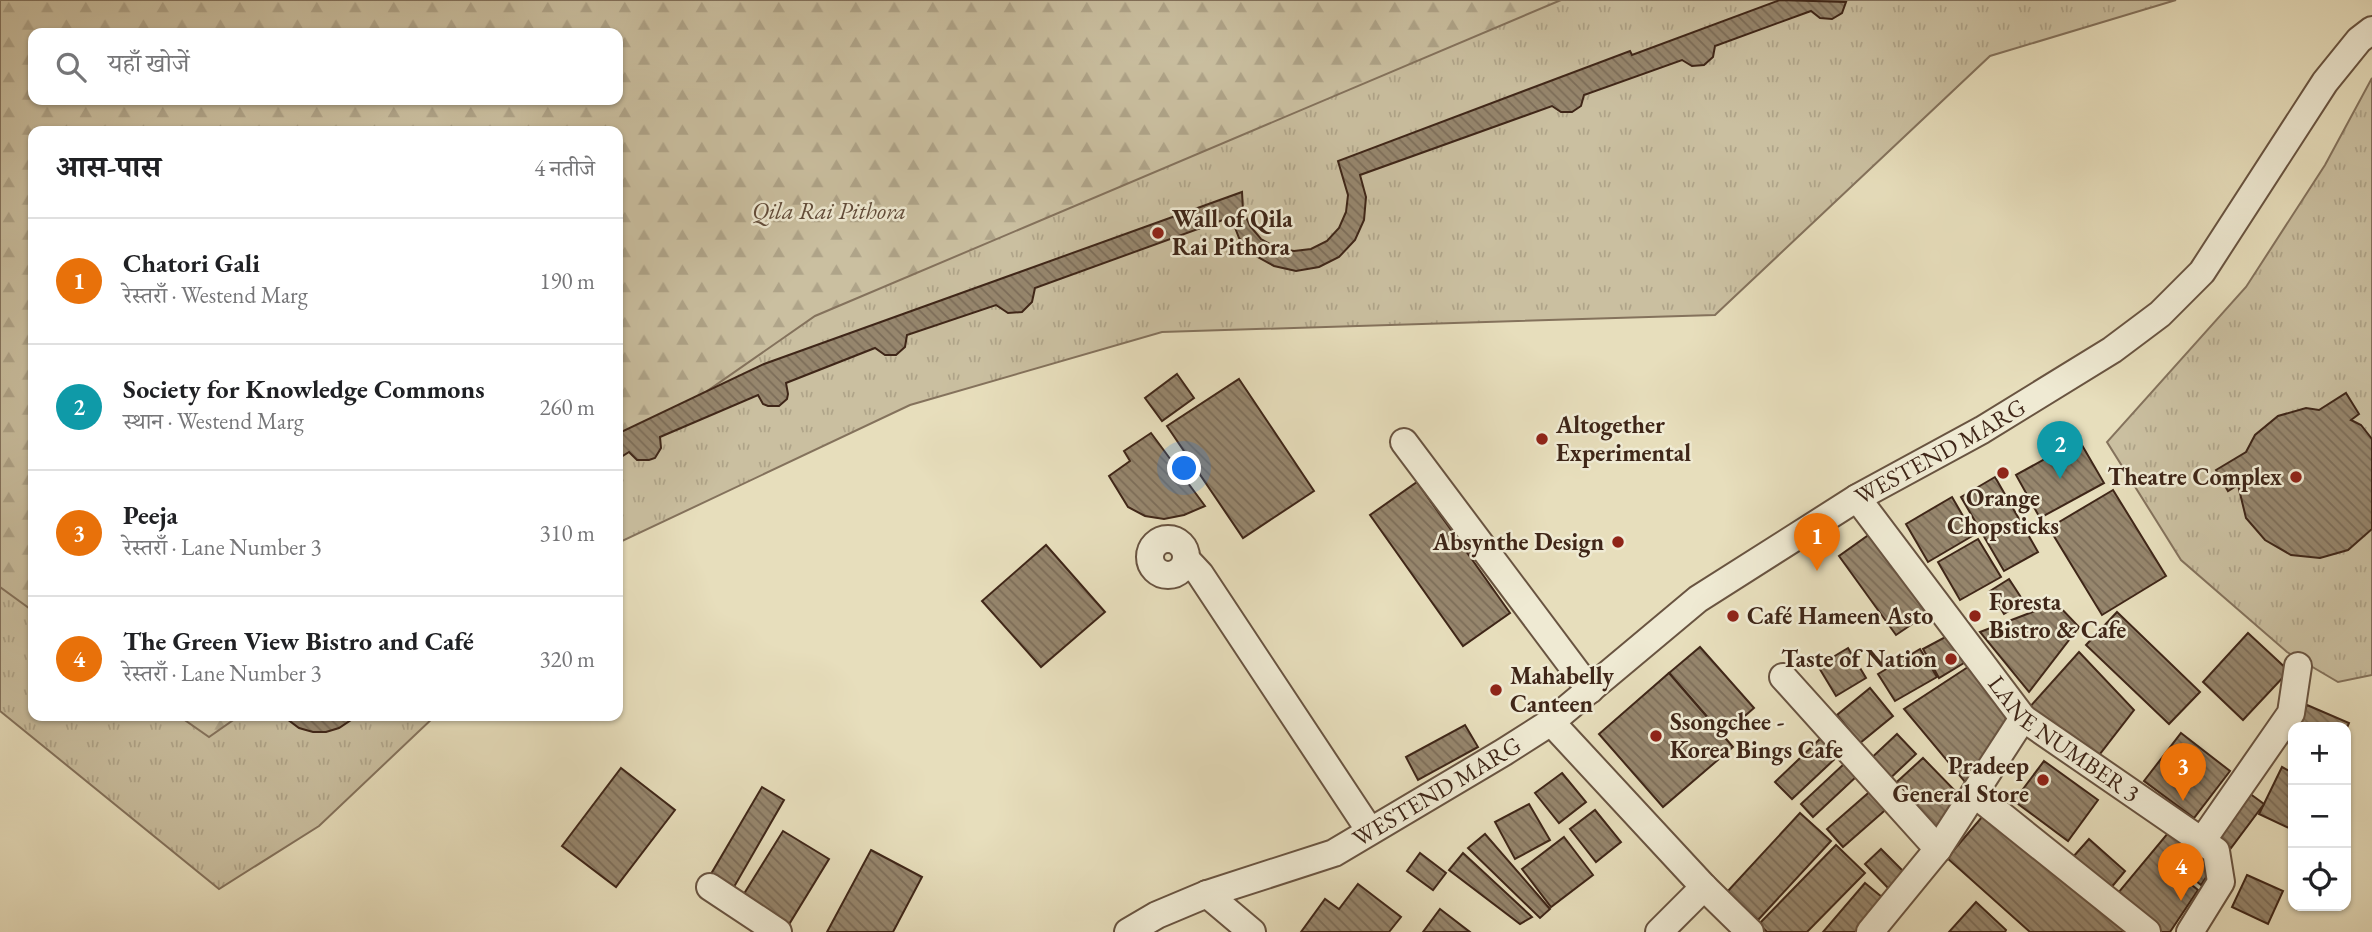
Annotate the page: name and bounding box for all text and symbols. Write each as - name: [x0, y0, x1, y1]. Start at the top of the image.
- search box: [28, 28, 623, 105]
- text: यहाँ खोजें: [108, 46, 189, 80]
- icon: search: [52, 48, 90, 86]
- text: आस-पास: [56, 147, 161, 186]
- text: 4 नतीजे: [534, 153, 595, 183]
- park label: Qila Rai Pithora: [752, 195, 906, 226]
- place label: Wall of Qila Rai Pithora: [1172, 203, 1293, 262]
- marker: Wall of Qila Rai Pithora: [1150, 225, 1166, 241]
- text: Chatori Gali: [123, 246, 260, 280]
- text: 1: [73, 266, 85, 296]
- text: 190 m: [539, 266, 595, 296]
- text: रेस्तराँ · Westend Marg: [123, 280, 308, 310]
- text: Society for Knowledge Commons: [123, 372, 485, 406]
- street label: WESTEND MARG: [1849, 391, 2031, 511]
- text: 2: [73, 392, 85, 422]
- text: 260 m: [539, 392, 595, 422]
- text: स्थान · Westend Marg: [123, 406, 304, 436]
- place label: Altogether Experimental: [1555, 409, 1691, 468]
- pin: 2: [2037, 421, 2083, 479]
- marker: Altogether Experimental: [1534, 431, 1550, 447]
- your location: [1167, 451, 1201, 485]
- place label: Theatre Complex: [2108, 461, 2282, 492]
- marker: Orange Chopsticks: [1995, 465, 2011, 481]
- marker: Theatre Complex: [2288, 469, 2304, 485]
- place label: Orange Chopsticks: [1947, 482, 2059, 541]
- text: Peeja: [123, 498, 178, 532]
- pin: 1: [1794, 513, 1840, 571]
- text: 3: [73, 518, 85, 548]
- text: 310 m: [539, 518, 595, 548]
- place label: Absynthe Design: [1432, 526, 1604, 558]
- text: रेस्तराँ · Lane Number 3: [123, 532, 322, 562]
- marker: Absynthe Design: [1610, 534, 1626, 550]
- place label: Foresta Bistro & Cafe: [1989, 586, 2126, 645]
- place label: Café Hameen Asto: [1747, 600, 1933, 631]
- marker: Café Hameen Asto: [1725, 608, 1741, 624]
- marker: Foresta Bistro & Cafe: [1967, 608, 1983, 624]
- text: The Green View Bistro and Café: [123, 624, 474, 658]
- place label: Taste of Nation: [1781, 643, 1937, 674]
- text: 4: [73, 644, 85, 674]
- text: 320 m: [539, 644, 595, 674]
- marker: Taste of Nation: [1943, 651, 1959, 667]
- text: रेस्तराँ · Lane Number 3: [123, 658, 322, 688]
- place label: Mahabelly Canteen: [1510, 660, 1614, 719]
- street label: LANE NUMBER 3: [1981, 669, 2146, 809]
- marker: Mahabelly Canteen: [1488, 682, 1504, 698]
- place label: Ssongchee - Korea Bings Cafe: [1670, 706, 1843, 766]
- map controls: [2288, 722, 2351, 911]
- button: +: [2288, 722, 2351, 785]
- marker: Ssongchee - Korea Bings Cafe: [1648, 728, 1664, 744]
- street label: WESTEND MARG: [1347, 729, 1527, 854]
- pin: 3: [2160, 743, 2206, 801]
- place label: Pradeep General Store: [1893, 750, 2029, 809]
- marker: Pradeep General Store: [2035, 772, 2051, 788]
- button: −: [2288, 785, 2351, 848]
- pin: 4: [2158, 843, 2204, 901]
- button: locate: [2288, 848, 2351, 911]

